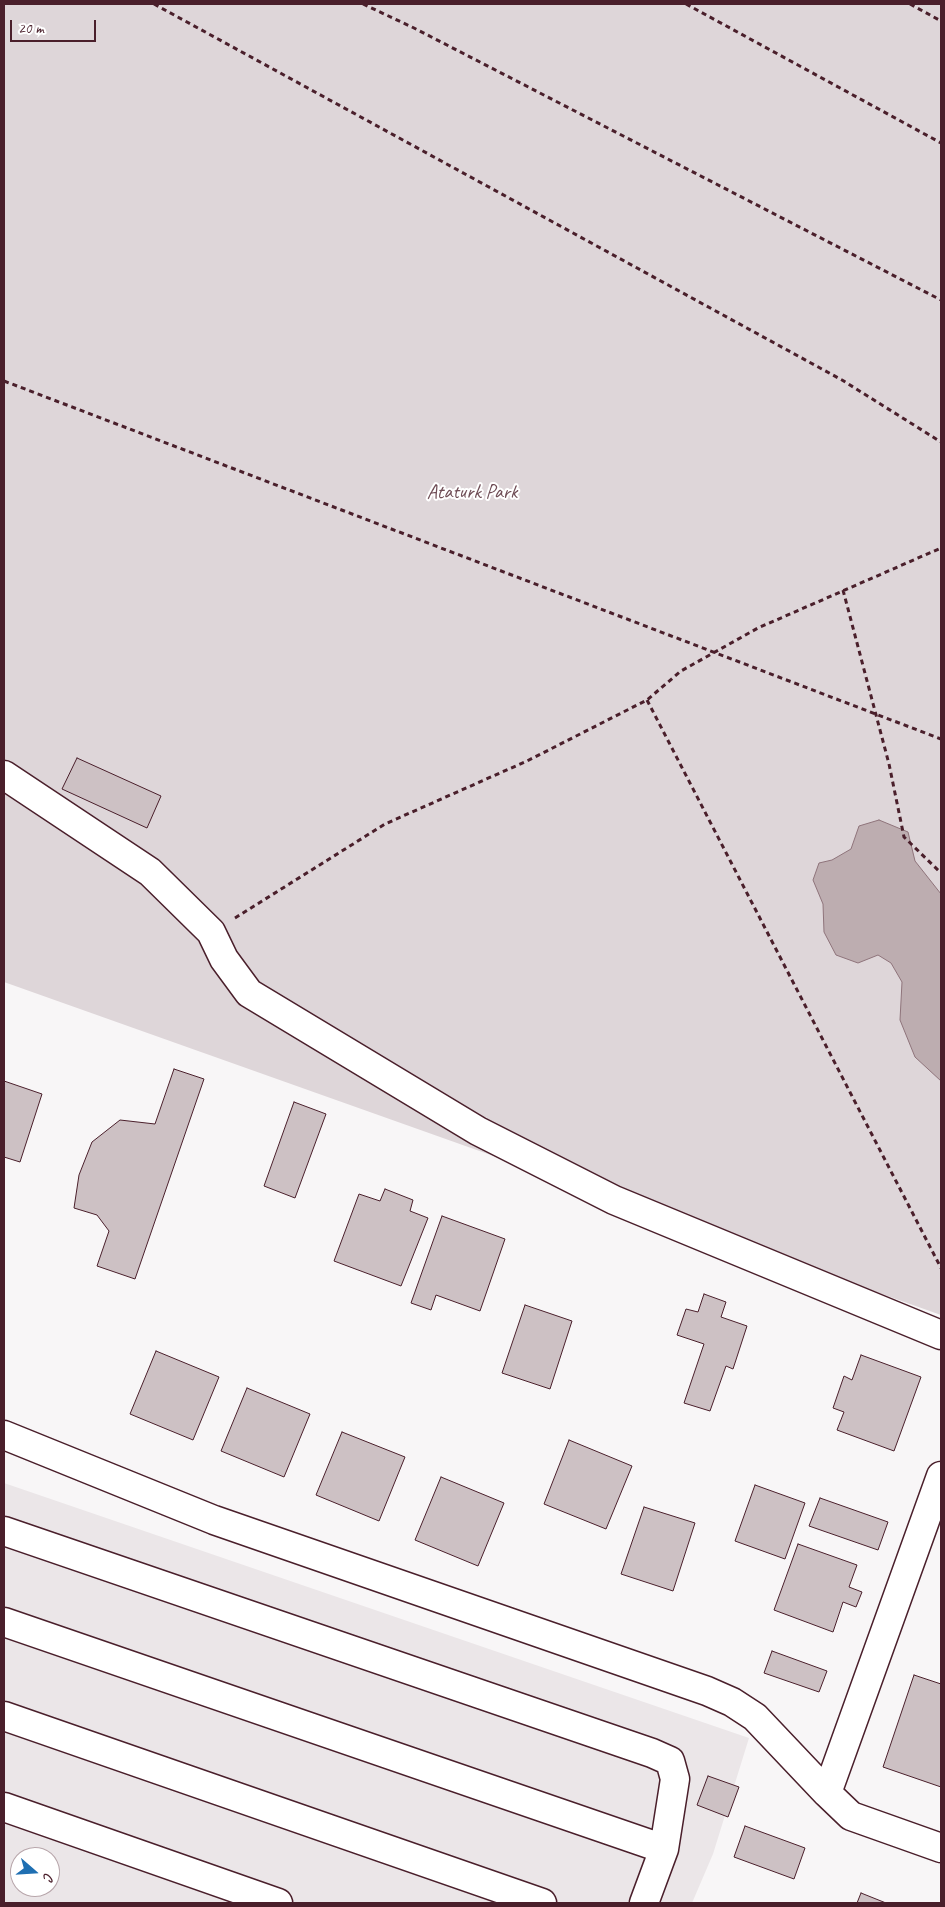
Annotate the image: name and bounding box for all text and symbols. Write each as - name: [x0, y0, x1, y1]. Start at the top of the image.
- scale bar: [12, 10, 99, 42]
- text: 20 m: [18, 19, 44, 38]
- park label: Ataturk Park: [427, 481, 517, 505]
- north arrow: [10, 1847, 60, 1897]
- text: С: [40, 1871, 58, 1883]

